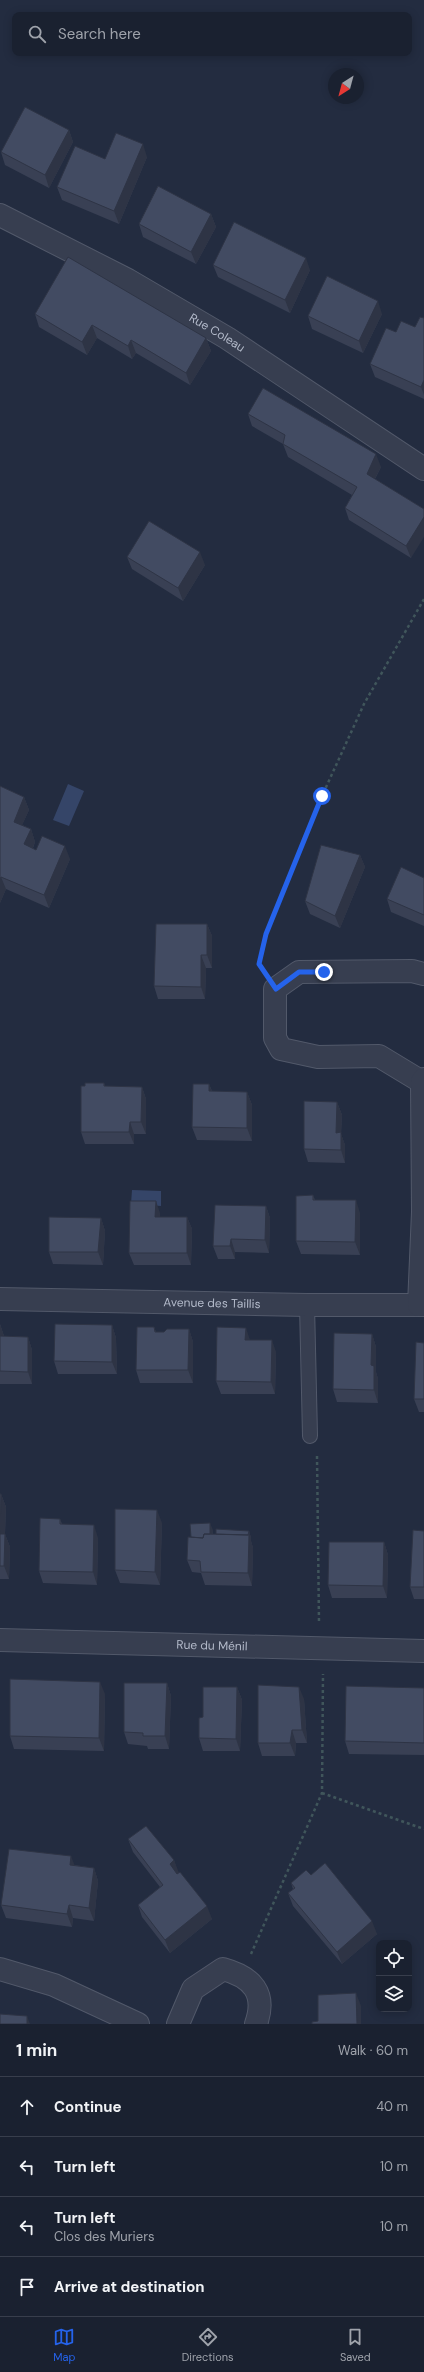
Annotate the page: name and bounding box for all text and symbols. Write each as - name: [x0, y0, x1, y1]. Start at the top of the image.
- search box: [12, 12, 412, 56]
- icon: search: [26, 23, 48, 45]
- text: Search here: [58, 24, 141, 44]
- north arrow: [328, 68, 364, 104]
- street label: Rue Coleau: [186, 310, 248, 356]
- route start: [313, 787, 331, 805]
- route end: [315, 963, 333, 981]
- street label: Avenue des Taillis: [163, 1294, 261, 1312]
- street label: Rue du Ménil: [176, 1637, 248, 1654]
- map controls: [376, 1940, 412, 2012]
- button: locate: [376, 1940, 412, 1976]
- button: layers: [376, 1976, 412, 2012]
- text: 1 min: [16, 2039, 57, 2061]
- text: Walk · 60 m: [338, 2042, 408, 2059]
- icon: ahead: [16, 2096, 38, 2118]
- text: Continue: [54, 2097, 122, 2117]
- text: 40 m: [376, 2098, 408, 2115]
- icon: left: [16, 2156, 38, 2178]
- text: Turn left: [54, 2157, 115, 2177]
- text: 10 m: [380, 2158, 408, 2175]
- text: Turn left: [54, 2208, 115, 2228]
- icon: left: [16, 2216, 38, 2238]
- text: 10 m: [380, 2218, 408, 2235]
- text: Clos des Muriers: [54, 2228, 154, 2245]
- icon: arrive: [16, 2276, 38, 2298]
- text: Arrive at destination: [54, 2277, 205, 2297]
- tab: Map: [53, 2326, 75, 2364]
- tab: Directions: [182, 2326, 234, 2364]
- tab: Saved: [340, 2326, 371, 2364]

